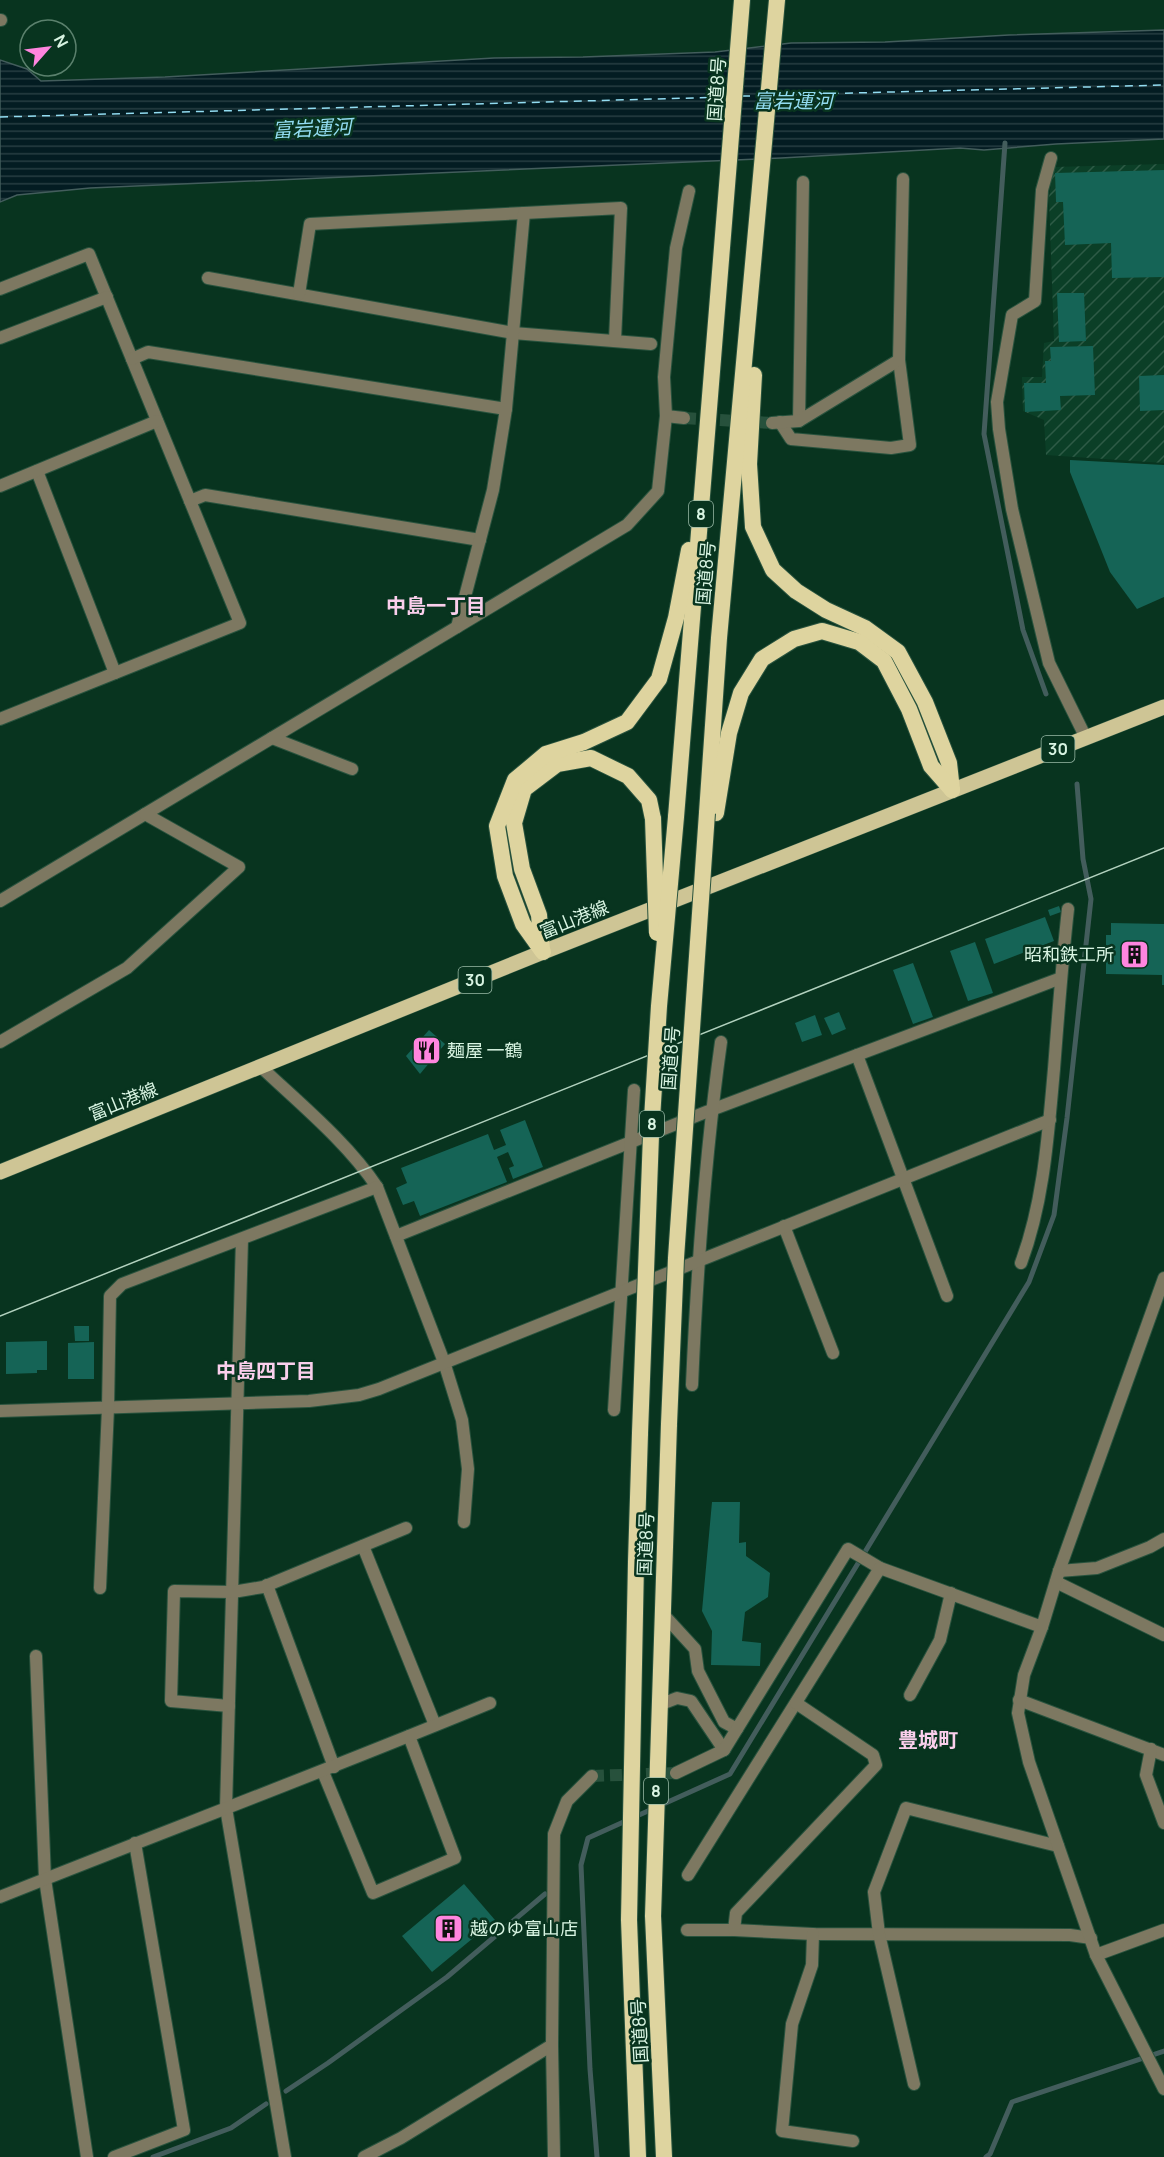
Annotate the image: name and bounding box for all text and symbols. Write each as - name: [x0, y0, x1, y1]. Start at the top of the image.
- north arrow: [18, 18, 78, 78]
- text: N: [49, 31, 74, 51]
- street label: 国道8号: [702, 56, 730, 122]
- water label: 富岩運河: [753, 87, 837, 114]
- water label: 富岩運河: [271, 112, 357, 144]
- road number: 8: [689, 501, 713, 527]
- street label: 国道8号: [690, 540, 720, 606]
- district label: 中島一丁目: [386, 592, 486, 619]
- road number: 30: [1042, 736, 1074, 762]
- street label: 富山港線: [536, 894, 612, 944]
- building icon: 昭和鉄工所: [1119, 938, 1151, 970]
- place label: 昭和鉄工所: [1024, 942, 1114, 966]
- road number: 30: [458, 967, 492, 993]
- street label: 国道8号: [656, 1025, 684, 1091]
- restaurant icon: 麺屋 一鶴: [410, 1034, 442, 1066]
- place label: 麺屋 一鶴: [447, 1038, 523, 1062]
- street label: 富山港線: [85, 1076, 161, 1126]
- road number: 8: [640, 1111, 664, 1137]
- district label: 中島四丁目: [216, 1357, 316, 1384]
- street label: 国道8号: [632, 1511, 658, 1577]
- district label: 豊城町: [898, 1726, 958, 1753]
- road number: 8: [644, 1778, 668, 1804]
- building icon: 越のゆ富山店: [433, 1912, 465, 1944]
- place label: 越のゆ富山店: [470, 1916, 578, 1940]
- street label: 国道8号: [625, 1998, 653, 2064]

